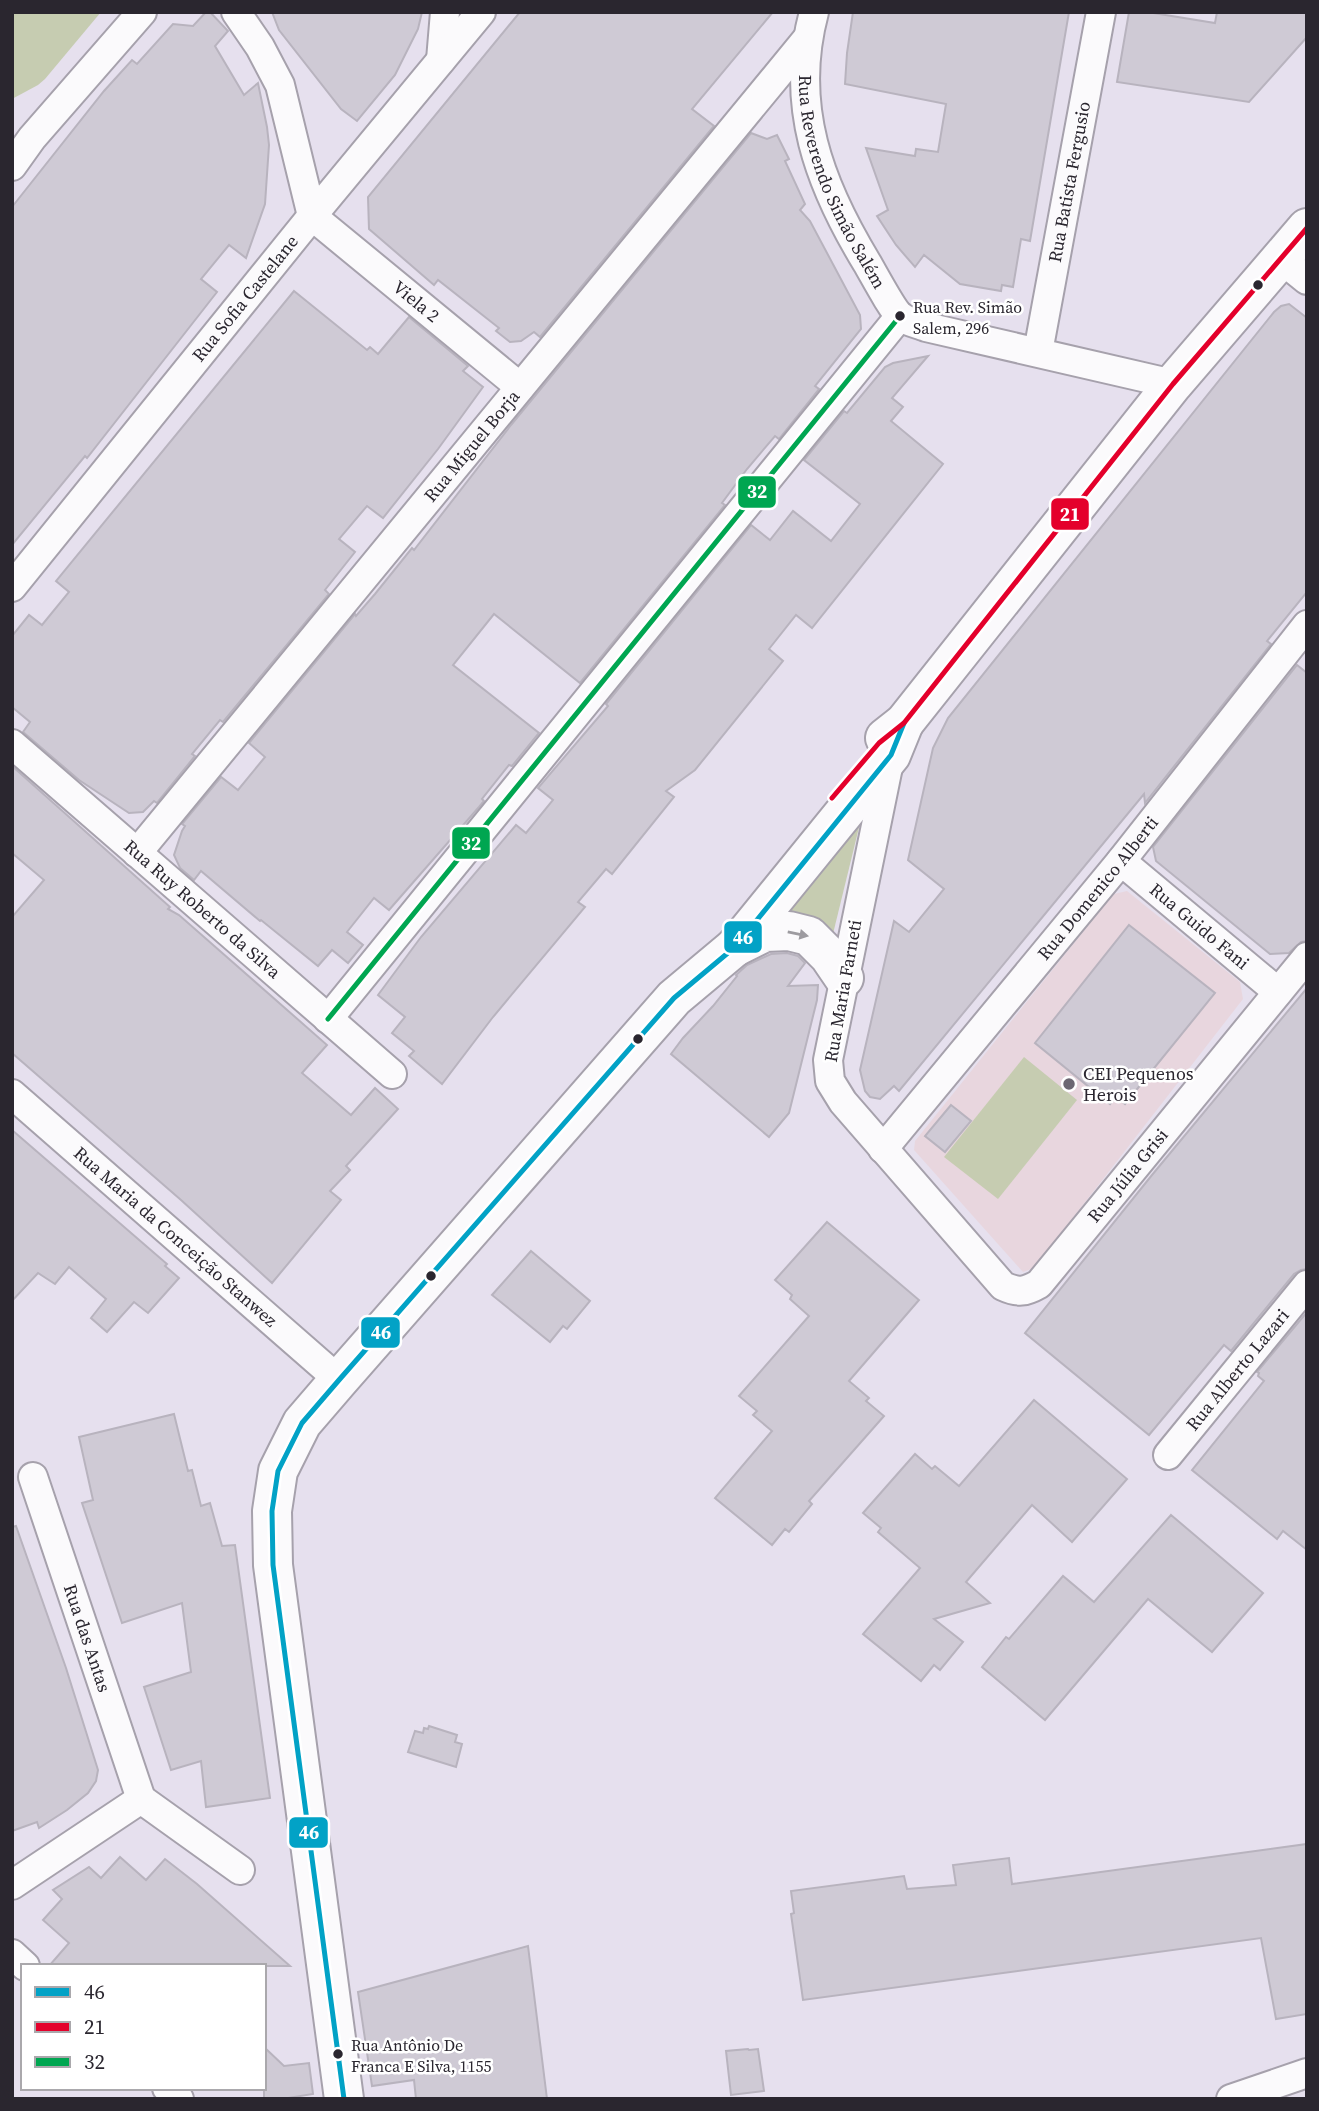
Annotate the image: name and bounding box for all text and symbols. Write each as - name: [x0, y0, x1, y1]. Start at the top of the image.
- street label: Rua Reverendo Simão Salém: [793, 75, 892, 293]
- street label: Rua Batista Fergusio: [1042, 99, 1096, 264]
- street label: Rua Sofia Castelane: [186, 230, 304, 367]
- street label: Viela 2: [388, 275, 445, 328]
- unlabelled marker: [1251, 278, 1265, 292]
- place label: Rua Rev. Simão Salem, 296: [913, 296, 1022, 339]
- marker: Rua Rev. Simão Salem, 296: [893, 309, 907, 323]
- street label: Rua Miguel Borja: [418, 384, 526, 507]
- line badge: 32: [737, 475, 777, 509]
- text: 32: [747, 478, 767, 504]
- line badge: 21: [1050, 497, 1090, 531]
- text: 21: [1060, 501, 1080, 527]
- street label: Rua Domenico Alberti: [1031, 811, 1164, 965]
- line badge: 32: [451, 826, 491, 860]
- text: 32: [461, 830, 481, 856]
- street label: Rua Ruy Roberto da Silva: [119, 834, 287, 985]
- street label: Rua Guido Fani: [1144, 877, 1255, 975]
- street label: Rua Maria Farneti: [818, 918, 867, 1064]
- line badge: 46: [723, 920, 763, 954]
- text: 46: [733, 924, 753, 950]
- one-way arrow: [787, 928, 809, 939]
- unlabelled marker: [631, 1032, 645, 1046]
- place label: CEI Pequenos Herois: [1083, 1061, 1194, 1107]
- marker: CEI Pequenos Herois: [1061, 1076, 1077, 1092]
- street label: Rua Júlia Grisi: [1081, 1123, 1173, 1228]
- street label: Rua Maria da Conceição Stanwez: [68, 1141, 283, 1332]
- unlabelled marker: [424, 1269, 438, 1283]
- street label: Rua Alberto Lazari: [1180, 1303, 1295, 1436]
- line badge: 46: [360, 1316, 401, 1349]
- text: 46: [371, 1319, 391, 1345]
- street label: Rua das Antas: [58, 1581, 117, 1695]
- line badge: 46: [288, 1816, 329, 1849]
- text: 46: [299, 1819, 319, 1845]
- legend: [21, 1964, 266, 2090]
- text: 46: [84, 1977, 105, 2006]
- text: 21: [84, 2012, 105, 2041]
- place label: Rua Antônio De Franca E Silva, 1155: [351, 2034, 491, 2077]
- text: 32: [84, 2047, 105, 2076]
- marker: Rua Antônio De Franca E Silva, 1155: [331, 2047, 345, 2061]

